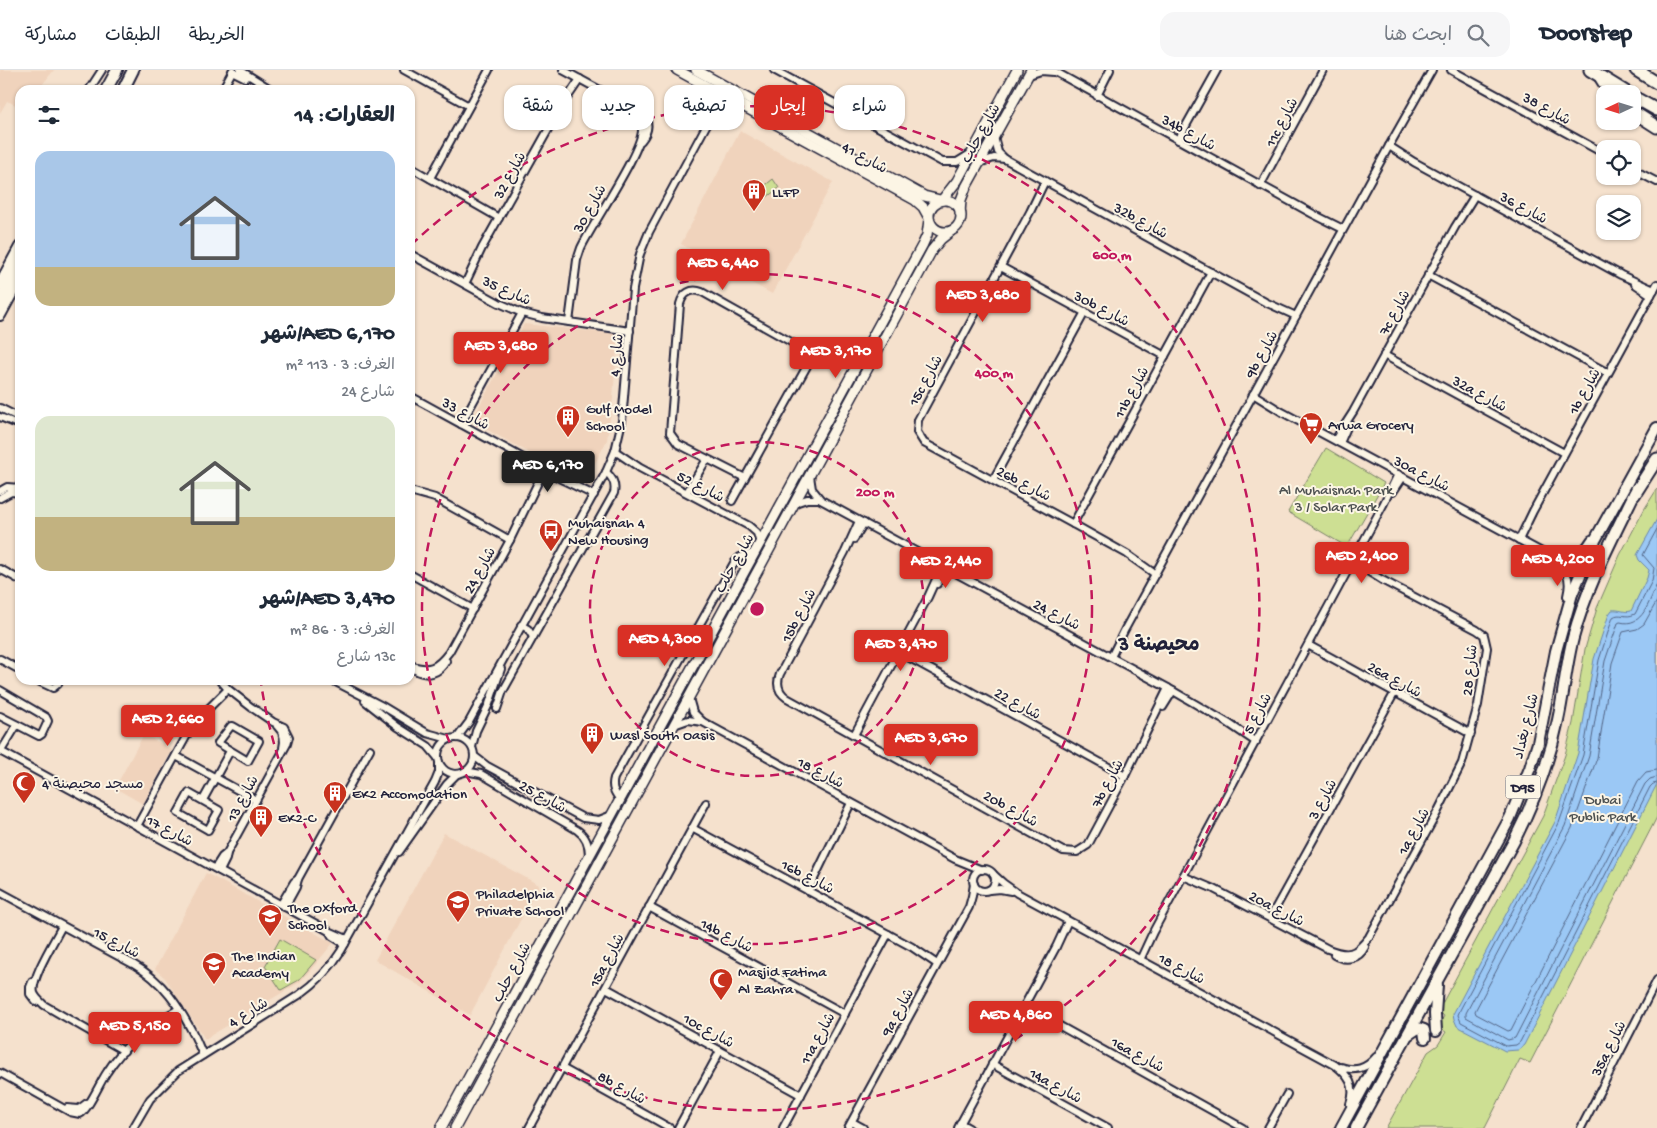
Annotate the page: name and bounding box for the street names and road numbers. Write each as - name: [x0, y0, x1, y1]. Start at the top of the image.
- street label: شارع 38: [1518, 89, 1573, 130]
- street label: 11c شارع: [1262, 95, 1303, 152]
- street label: شارع حلب: [958, 101, 1005, 167]
- street label: 34b شارع: [1157, 111, 1218, 156]
- street label: شارع 41: [838, 139, 890, 179]
- street label: شارع 32: [490, 149, 531, 204]
- street label: شارع 30: [569, 182, 612, 237]
- street label: شارع 36: [1495, 188, 1550, 229]
- street label: 32b شارع: [1109, 199, 1170, 244]
- street label: شارع 35: [478, 272, 533, 311]
- street label: 30b شارع: [1069, 287, 1132, 332]
- street label: 7c شارع: [1376, 287, 1415, 340]
- street label: 9b شارع: [1242, 328, 1283, 383]
- street label: شارع 4: [607, 333, 629, 377]
- street label: 15c شارع: [905, 353, 948, 410]
- street label: 11b شارع: [1111, 364, 1154, 423]
- street label: 1b شارع: [1565, 366, 1606, 419]
- street label: 32a شارع: [1448, 372, 1509, 417]
- street label: شارع 33: [437, 394, 492, 435]
- street label: 30a شارع: [1389, 452, 1452, 497]
- street label: 26b شارع: [993, 463, 1053, 507]
- street label: شارع 52: [673, 468, 727, 508]
- street label: شارع حلب: [712, 531, 759, 597]
- street label: شارع 24: [461, 545, 501, 597]
- street label: 15b شارع: [778, 586, 821, 647]
- street label: شارع 24: [1030, 596, 1083, 636]
- street label: شارع 28: [1459, 644, 1483, 697]
- street label: 26a شارع: [1364, 659, 1424, 703]
- street label: شارع 22: [990, 685, 1044, 725]
- street label: شارع 5: [1241, 690, 1277, 738]
- street label: شارع بغداد: [1510, 692, 1544, 761]
- street label: شارع 18: [793, 754, 846, 794]
- street label: 7b شارع: [1088, 757, 1129, 812]
- street label: شارع 13: [223, 773, 264, 826]
- street label: شارع 3: [1305, 776, 1342, 824]
- road number: D95: [1506, 776, 1540, 799]
- street label: شارع 25: [515, 777, 569, 818]
- street label: 20b شارع: [980, 787, 1041, 832]
- street label: 1a شارع: [1394, 806, 1435, 859]
- street label: شارع 17: [142, 812, 195, 851]
- street label: 16b شارع: [777, 856, 837, 899]
- street label: 20a شارع: [1245, 888, 1307, 932]
- street label: 14b شارع: [696, 915, 755, 958]
- street label: شارع 15: [89, 924, 142, 963]
- street label: 15a شارع: [586, 931, 629, 992]
- street label: شارع حلب: [490, 940, 536, 1006]
- street label: شارع 18: [1154, 950, 1207, 990]
- street label: 9a شارع: [878, 986, 919, 1041]
- street label: شارع 4: [226, 995, 272, 1033]
- street label: 10c شارع: [678, 1010, 737, 1053]
- street label: 11a شارع: [797, 1010, 840, 1069]
- street label: 35a شارع: [1588, 1018, 1631, 1081]
- street label: 16a شارع: [1106, 1033, 1167, 1078]
- street label: 14a شارع: [1025, 1064, 1085, 1109]
- street label: 8b شارع: [594, 1068, 648, 1109]

